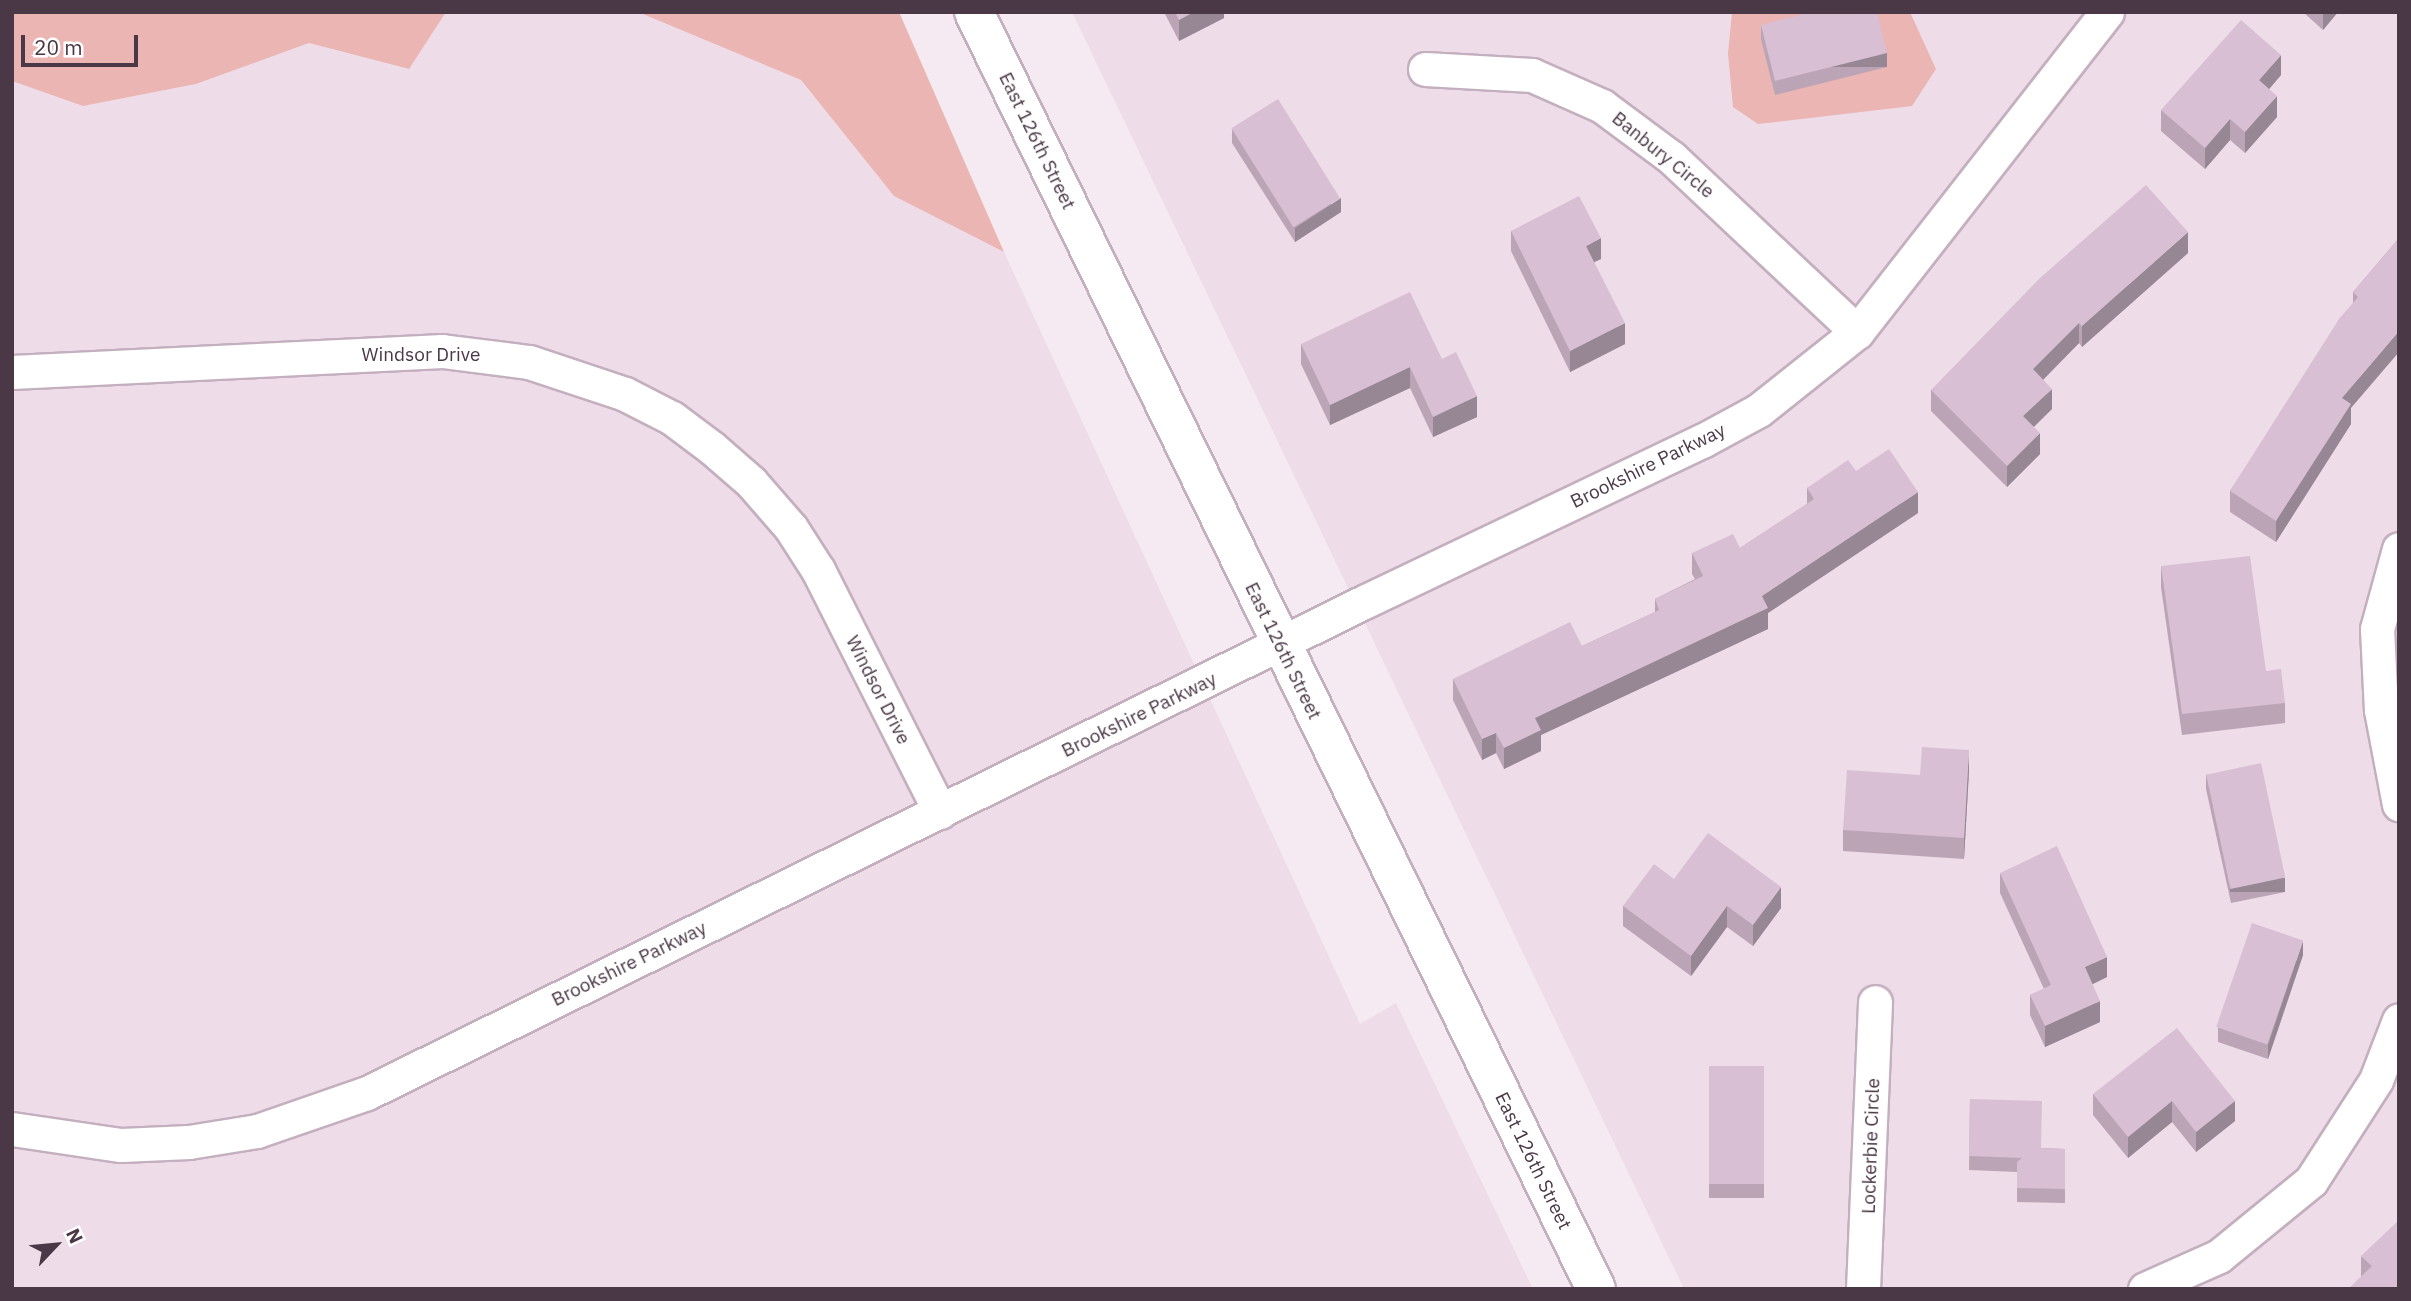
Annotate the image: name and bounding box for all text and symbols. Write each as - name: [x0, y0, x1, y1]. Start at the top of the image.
- scale bar: [24, 21, 142, 65]
- text: 20 m: [34, 33, 83, 61]
- street label: East 126th Street: [994, 69, 1080, 213]
- street label: Banbury Circle: [1607, 107, 1719, 203]
- street label: Windsor Drive: [362, 344, 480, 366]
- street label: Brookshire Parkway: [1567, 419, 1729, 513]
- street label: East 126th Street: [1240, 579, 1326, 723]
- street label: Windsor Drive: [841, 632, 915, 748]
- street label: Brookshire Parkway: [1058, 668, 1220, 762]
- street label: Brookshire Parkway: [548, 917, 710, 1011]
- street label: Lockerbie Circle: [1857, 1078, 1885, 1214]
- street label: East 126th Street: [1490, 1089, 1576, 1233]
- north arrow: [21, 1210, 91, 1280]
- text: N: [61, 1224, 89, 1247]

